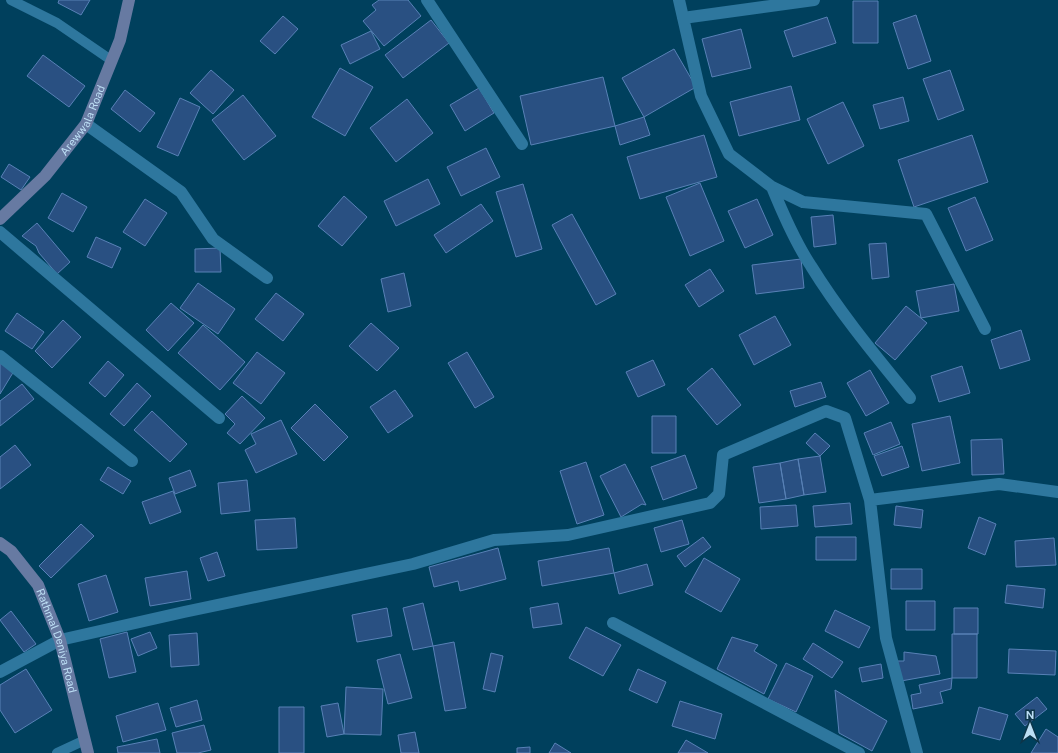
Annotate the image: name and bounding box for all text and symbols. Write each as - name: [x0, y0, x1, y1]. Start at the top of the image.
- street label: Arewwala Road: [58, 83, 107, 158]
- street label: Rathmal Deniya Road: [34, 587, 79, 694]
- north arrow: [1010, 705, 1050, 745]
- text: N: [1026, 709, 1034, 721]

